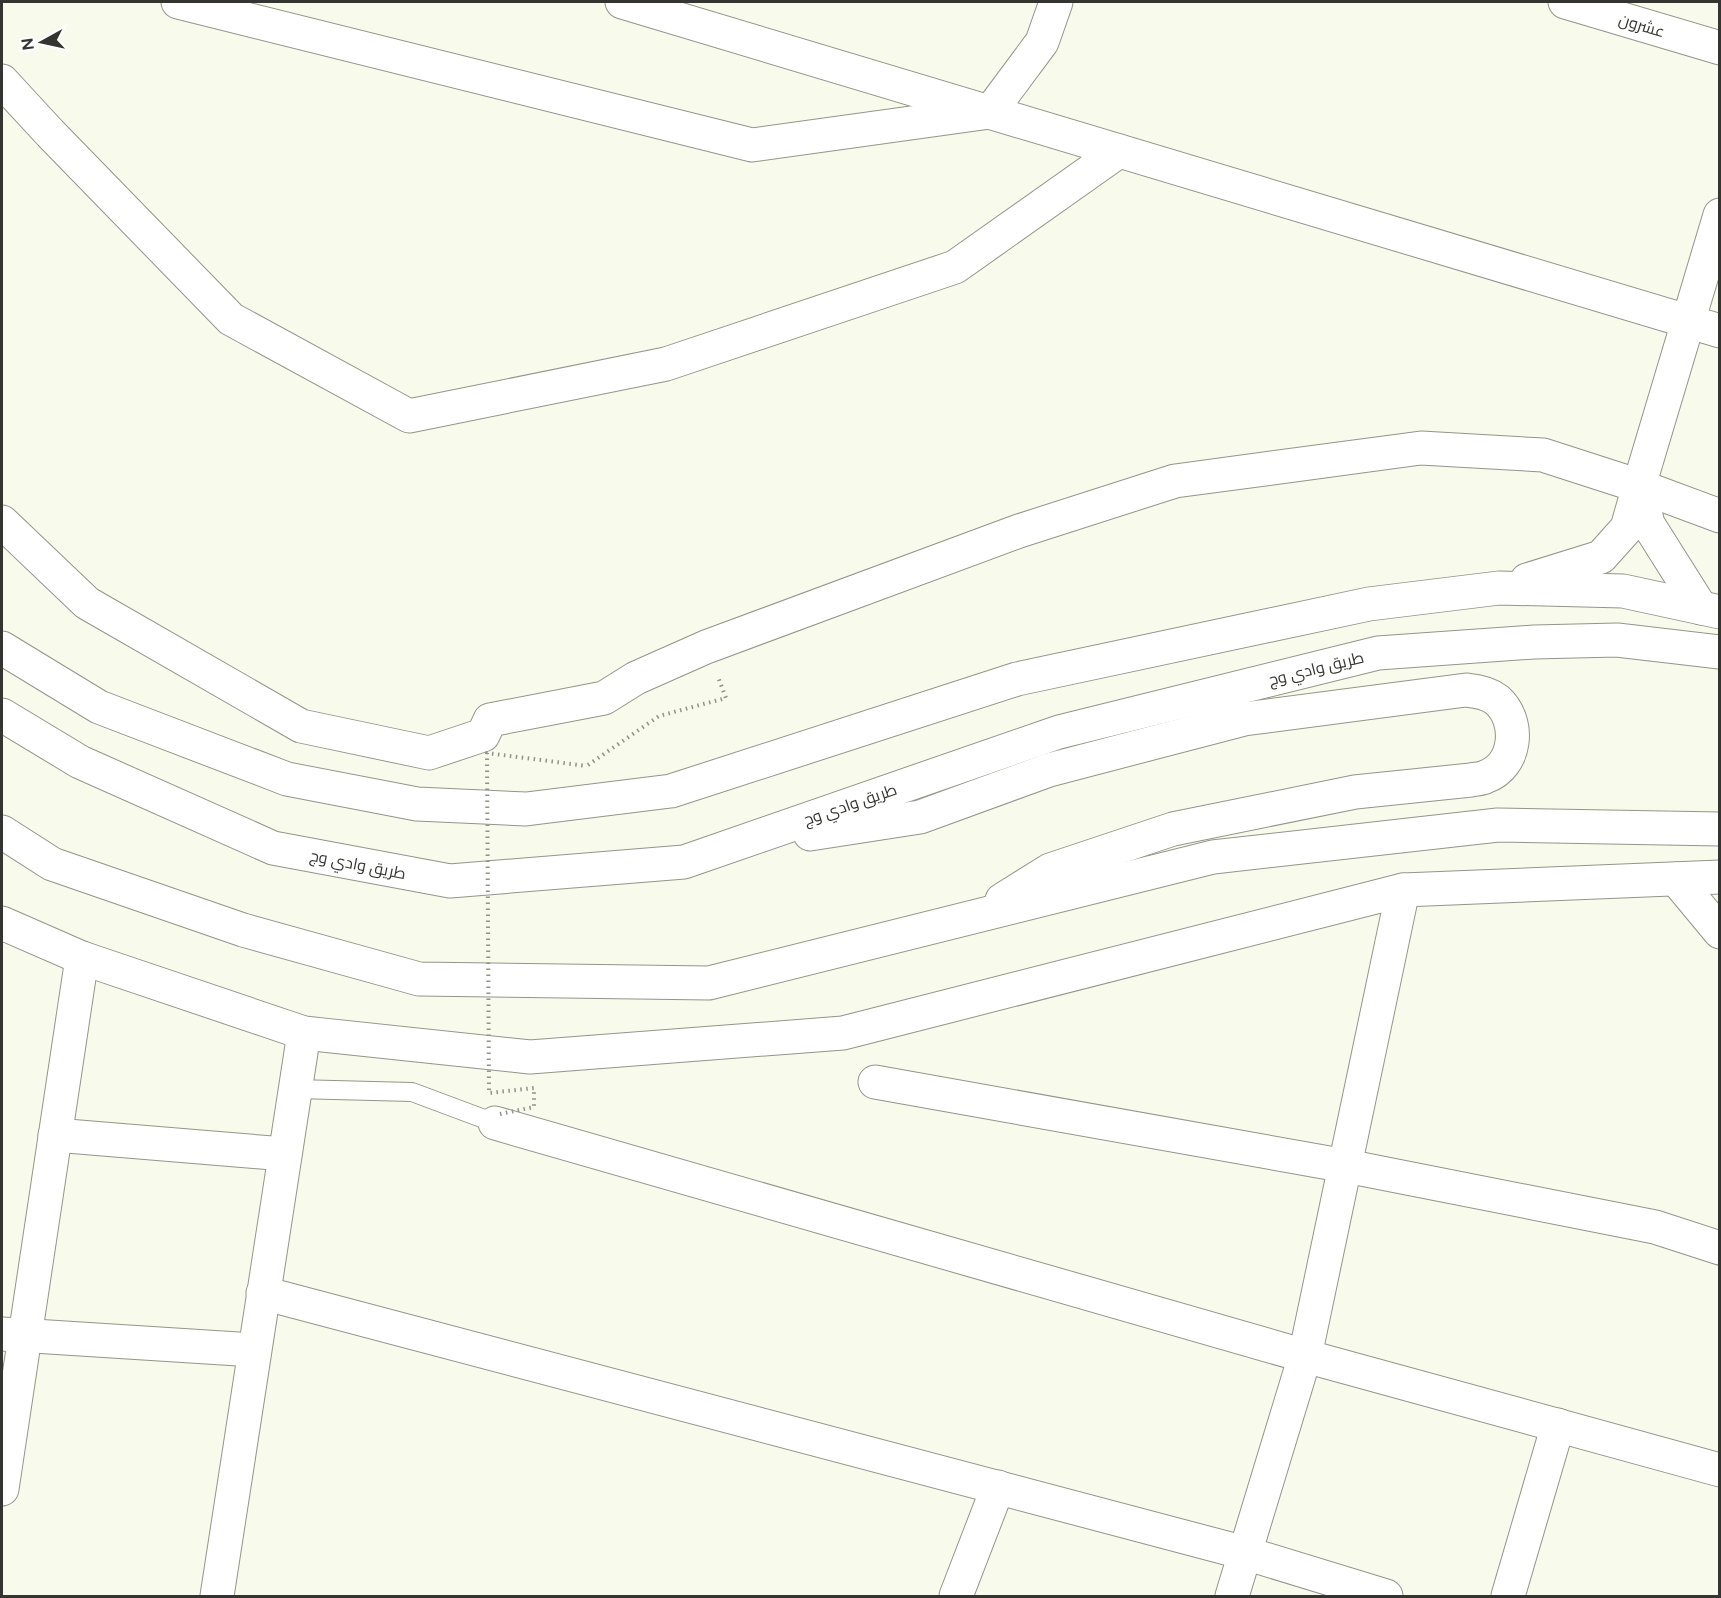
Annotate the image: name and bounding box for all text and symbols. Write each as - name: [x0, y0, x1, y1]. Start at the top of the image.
- street label: عشرون: [1616, 10, 1667, 42]
- north arrow: [12, 12, 72, 72]
- text: N: [17, 37, 38, 51]
- street label: طريق وادي وج: [1266, 647, 1367, 693]
- street label: طريق وادي وج: [801, 780, 901, 833]
- street label: طريق وادي وج: [307, 846, 408, 887]

